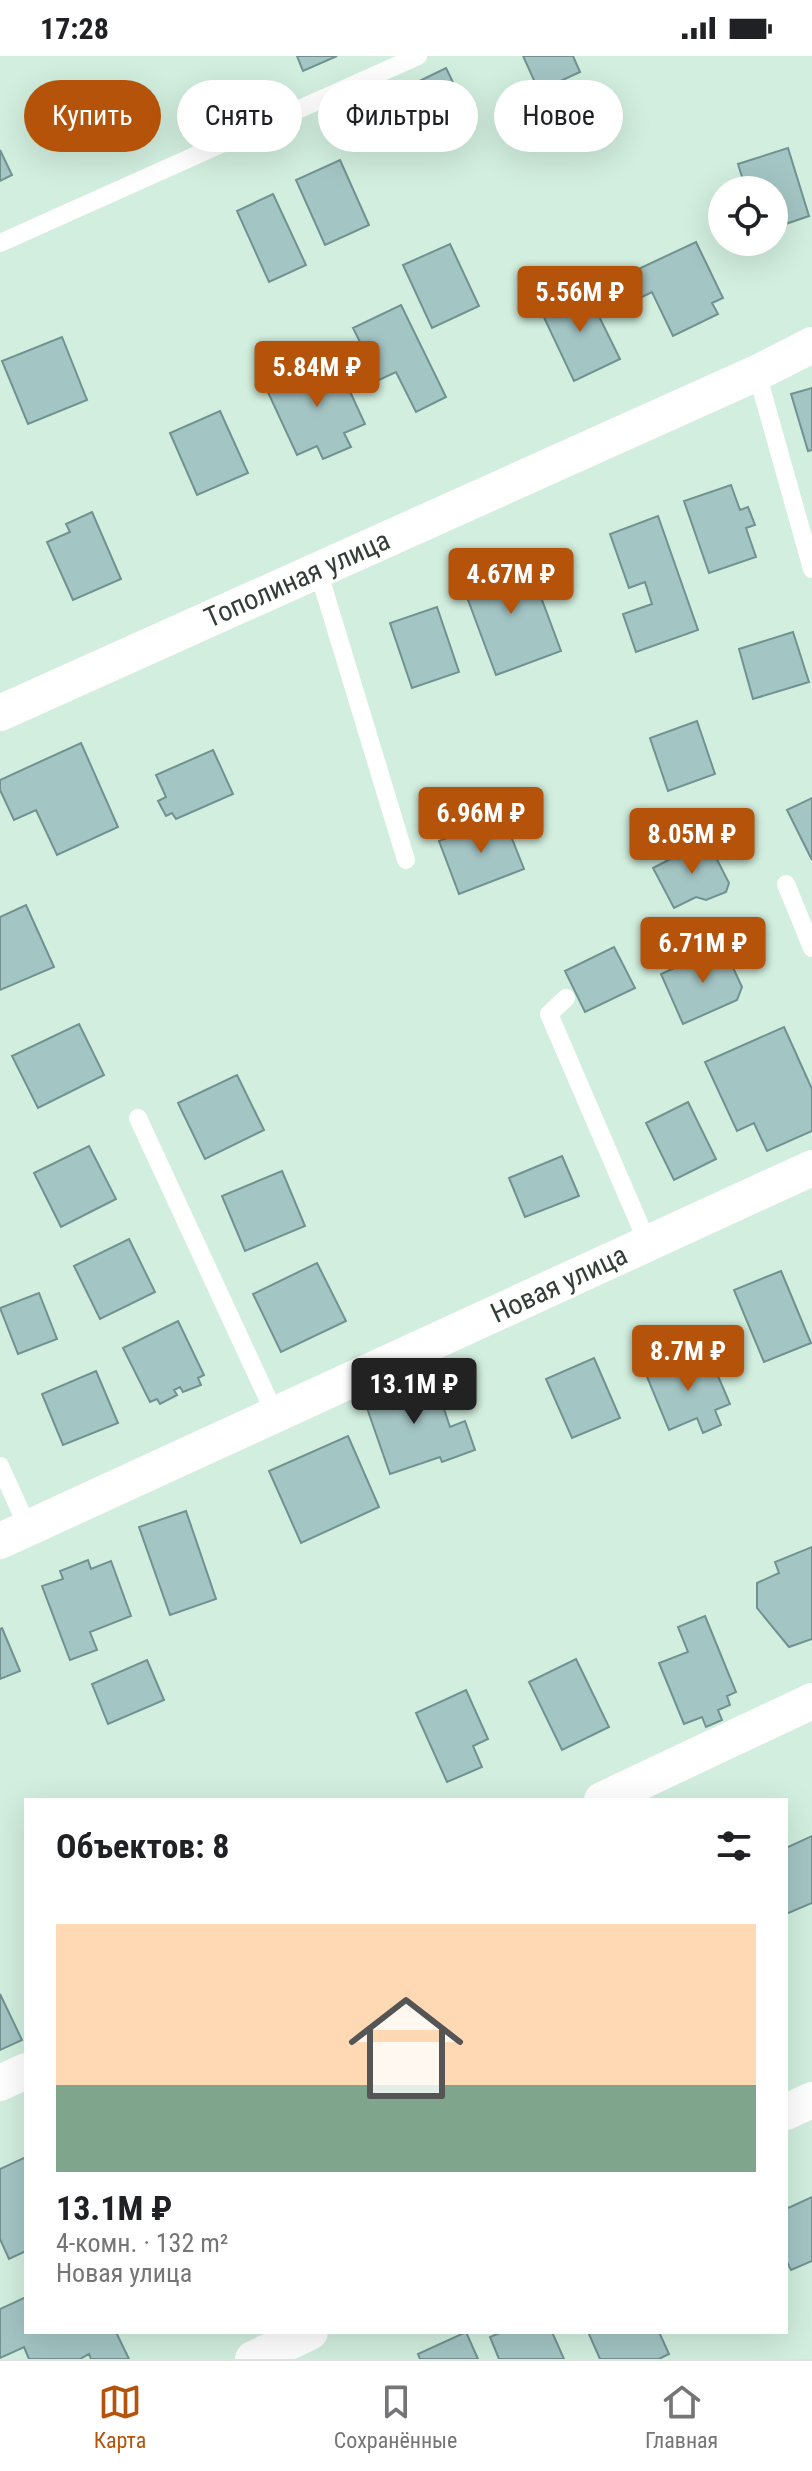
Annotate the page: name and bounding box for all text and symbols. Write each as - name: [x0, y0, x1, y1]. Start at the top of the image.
- text: 17:28: [40, 11, 109, 46]
- chip: Купить: [24, 80, 161, 152]
- chip: Снять: [177, 80, 302, 152]
- chip: Фильтры: [318, 80, 478, 152]
- chip: Новое: [494, 80, 623, 152]
- map controls: [708, 176, 788, 256]
- button: locate: [708, 176, 788, 256]
- pin: 5.56M ₽: [506, 266, 654, 334]
- text: 5.56M ₽: [536, 277, 624, 307]
- pin: 5.84M ₽: [243, 341, 391, 409]
- text: 5.84M ₽: [273, 352, 361, 382]
- street label: Тополиная улица: [199, 523, 395, 635]
- pin: 4.67M ₽: [437, 548, 585, 616]
- text: 4.67M ₽: [467, 559, 555, 589]
- pin: 6.96M ₽: [407, 787, 555, 855]
- text: 6.96M ₽: [437, 798, 525, 828]
- pin: 8.05M ₽: [618, 808, 766, 876]
- text: 8.05M ₽: [648, 819, 736, 849]
- pin: 6.71M ₽: [629, 917, 777, 985]
- text: 6.71M ₽: [659, 928, 747, 958]
- street label: Новая улица: [486, 1238, 632, 1330]
- pin: 8.7M ₽: [623, 1325, 753, 1393]
- text: 8.7M ₽: [650, 1336, 726, 1366]
- pin: 13.1M ₽: [340, 1358, 488, 1426]
- text: 13.1M ₽: [370, 1369, 458, 1399]
- icon: filters: [712, 1824, 756, 1868]
- text: Объектов: 8: [56, 1826, 230, 1866]
- icon: home: [334, 1976, 478, 2120]
- text: 13.1M ₽: [56, 2188, 172, 2228]
- text: 4-комн. · 132 m²: [56, 2228, 228, 2258]
- text: Новая улица: [56, 2258, 192, 2288]
- tab: Карта: [94, 2380, 146, 2453]
- tab: Сохранённые: [334, 2380, 457, 2453]
- tab: Главная: [645, 2380, 718, 2453]

